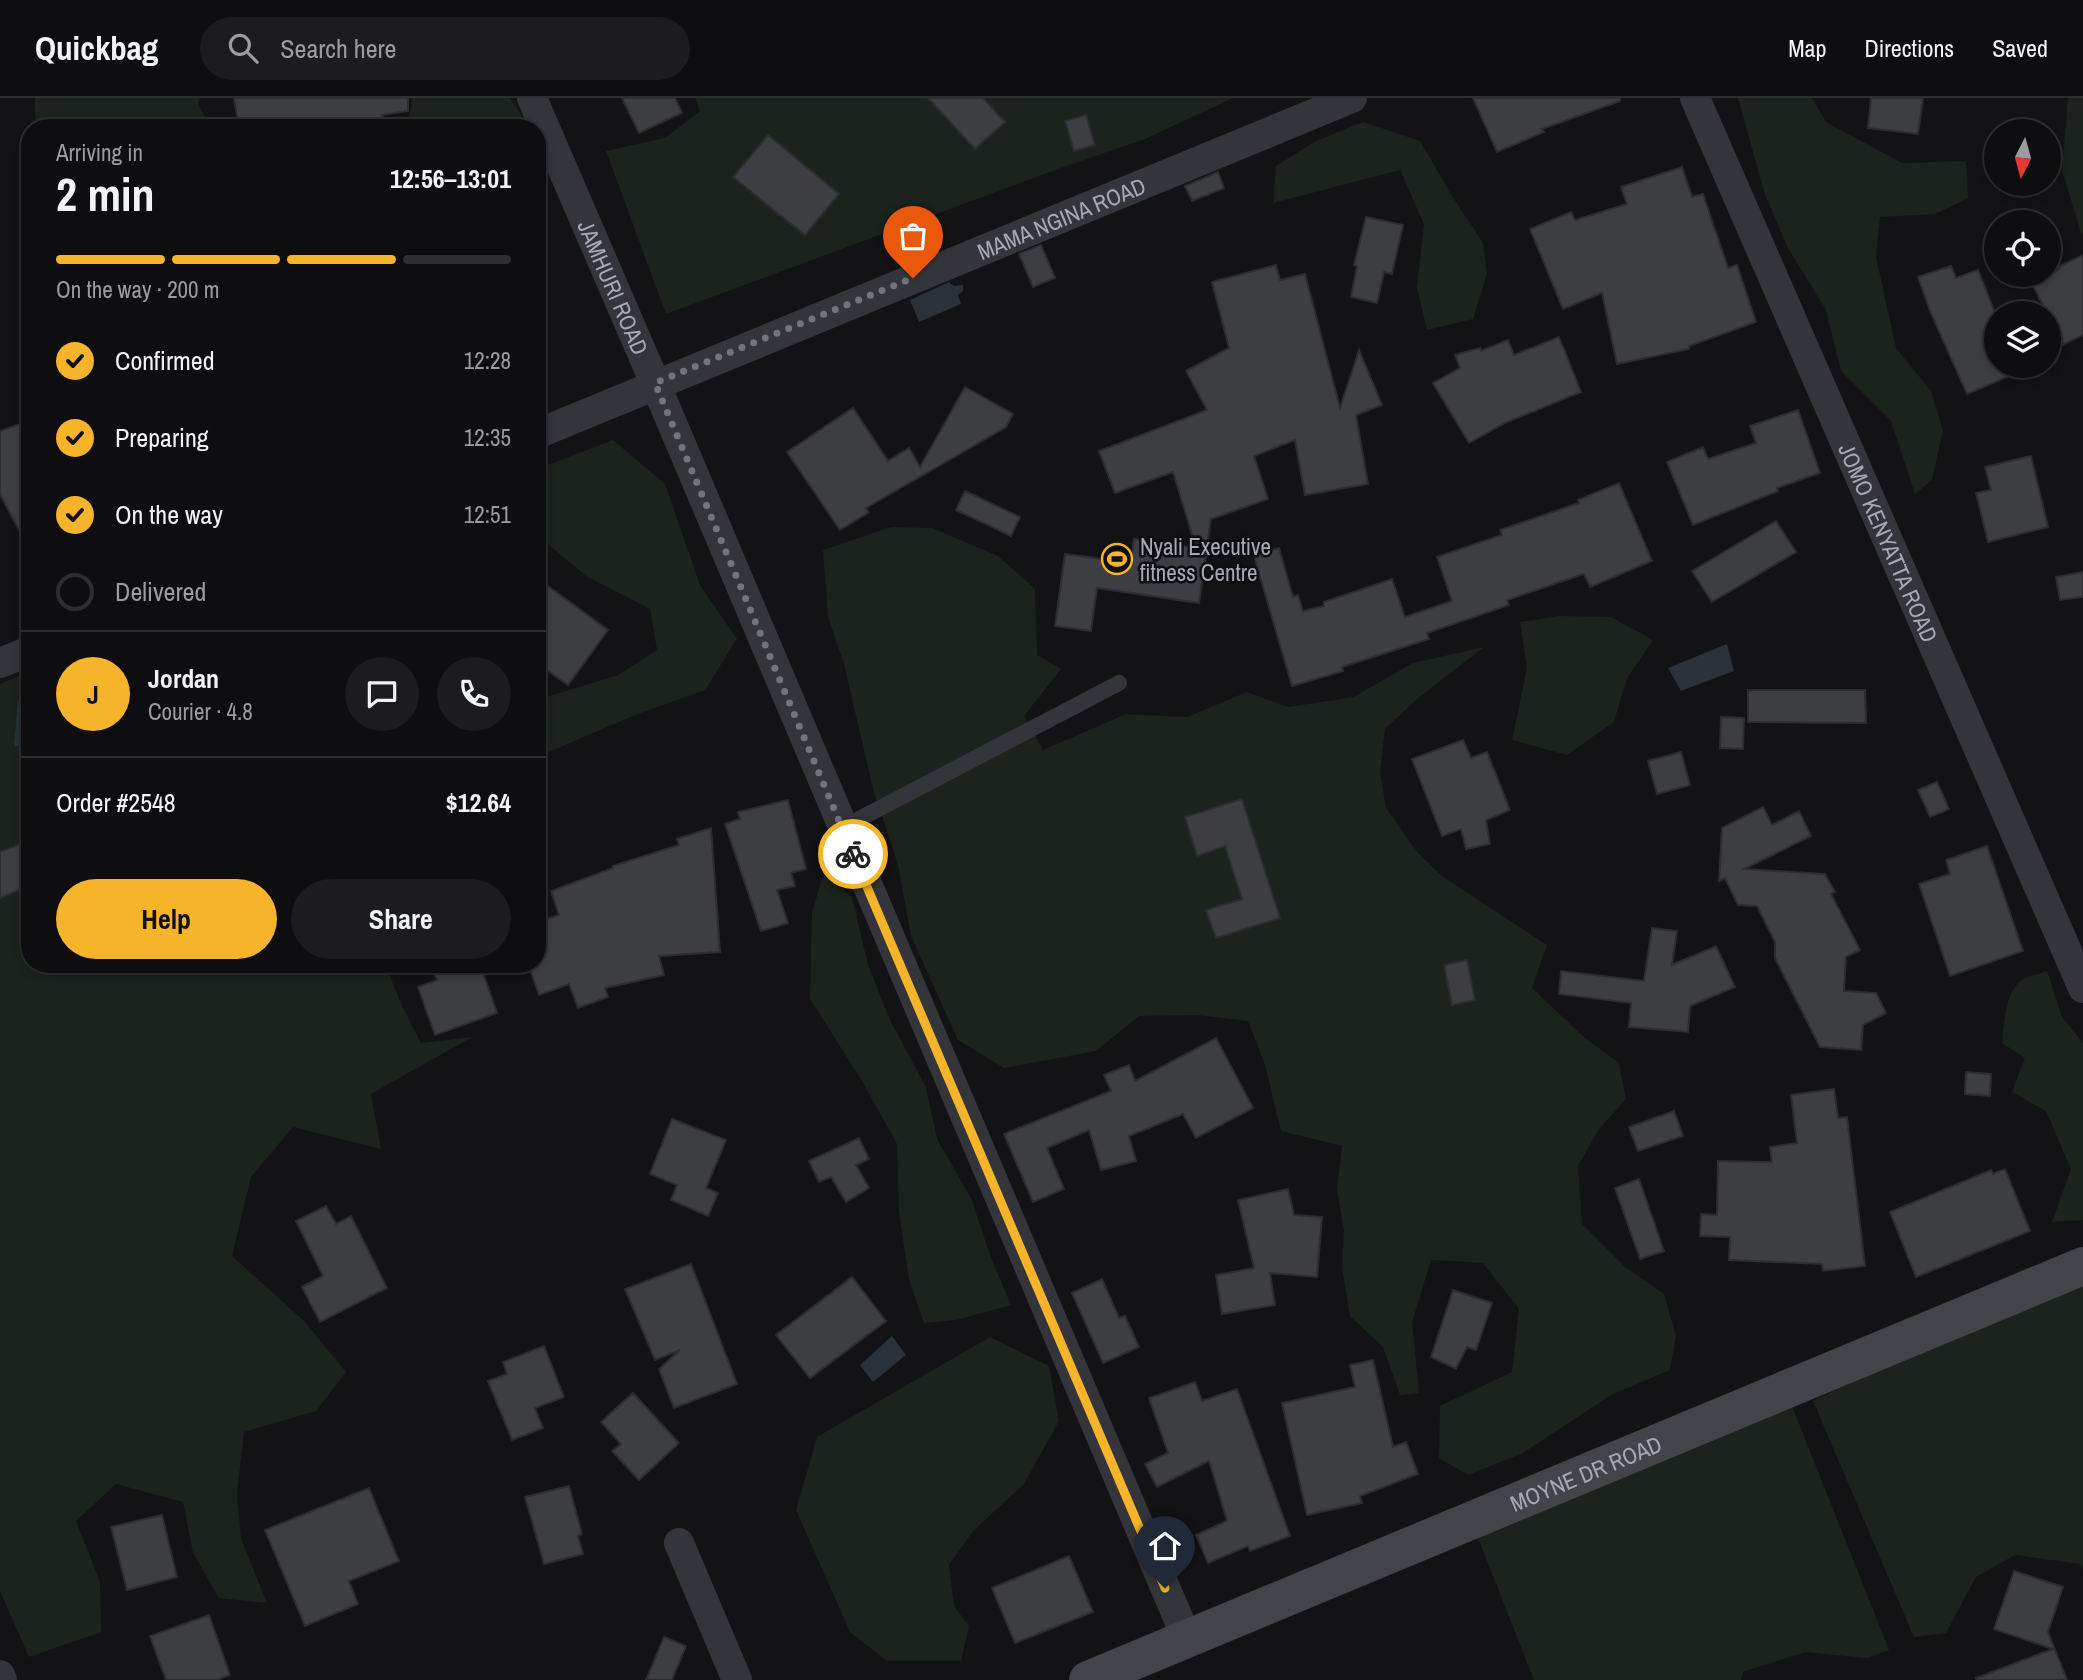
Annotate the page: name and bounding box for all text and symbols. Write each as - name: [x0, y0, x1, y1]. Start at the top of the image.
- search box: [200, 17, 690, 80]
- text: Quickbag: [35, 26, 158, 70]
- icon: search: [224, 29, 262, 67]
- text: Search here: [280, 31, 396, 66]
- text: Map: [1788, 32, 1826, 64]
- text: Directions: [1864, 32, 1954, 64]
- text: Saved: [1992, 32, 2048, 64]
- north arrow: [1984, 119, 2062, 196]
- map controls: [1984, 119, 2061, 378]
- text: Arriving in: [56, 137, 143, 168]
- text: 12:56–13:01: [390, 161, 511, 196]
- text: 2 min: [56, 163, 155, 225]
- street label: MAMA NGINA ROAD: [972, 169, 1150, 266]
- pin: [883, 206, 943, 278]
- button: locate: [1984, 210, 2061, 287]
- street label: JAMHURI ROAD: [571, 215, 656, 359]
- icon: bag: [894, 217, 932, 255]
- text: On the way · 200 m: [56, 274, 220, 305]
- button: layers: [1984, 301, 2061, 378]
- icon: check: [56, 342, 94, 380]
- text: Confirmed: [115, 343, 215, 378]
- text: 12:28: [464, 345, 511, 376]
- icon: check: [56, 419, 94, 457]
- text: Preparing: [115, 420, 209, 455]
- text: 12:35: [464, 422, 511, 453]
- street label: JOMO KENYATTA ROAD: [1832, 438, 1946, 647]
- icon: check: [56, 496, 94, 534]
- text: On the way: [115, 497, 223, 532]
- text: 12:51: [464, 499, 511, 530]
- place label: Nyali Executive fitness Centre: [1140, 531, 1271, 588]
- sports icon: Nyali Executive fitness Centre: [1100, 542, 1134, 576]
- text: Delivered: [115, 574, 206, 609]
- button: chat: [345, 657, 419, 731]
- button: phone: [437, 657, 511, 731]
- text: Jordan: [148, 661, 219, 696]
- text: J: [87, 677, 99, 712]
- text: Courier · 4.8: [148, 696, 253, 727]
- text: Order #2548: [56, 785, 176, 820]
- text: $12.64: [446, 785, 511, 820]
- courier: [818, 819, 888, 889]
- icon: bike: [834, 835, 872, 873]
- button: Help: [56, 879, 277, 959]
- button: Share: [291, 879, 511, 959]
- street label: MOYNE DR ROAD: [1505, 1428, 1666, 1518]
- pin: [1135, 1516, 1195, 1588]
- icon: home: [1146, 1527, 1184, 1565]

